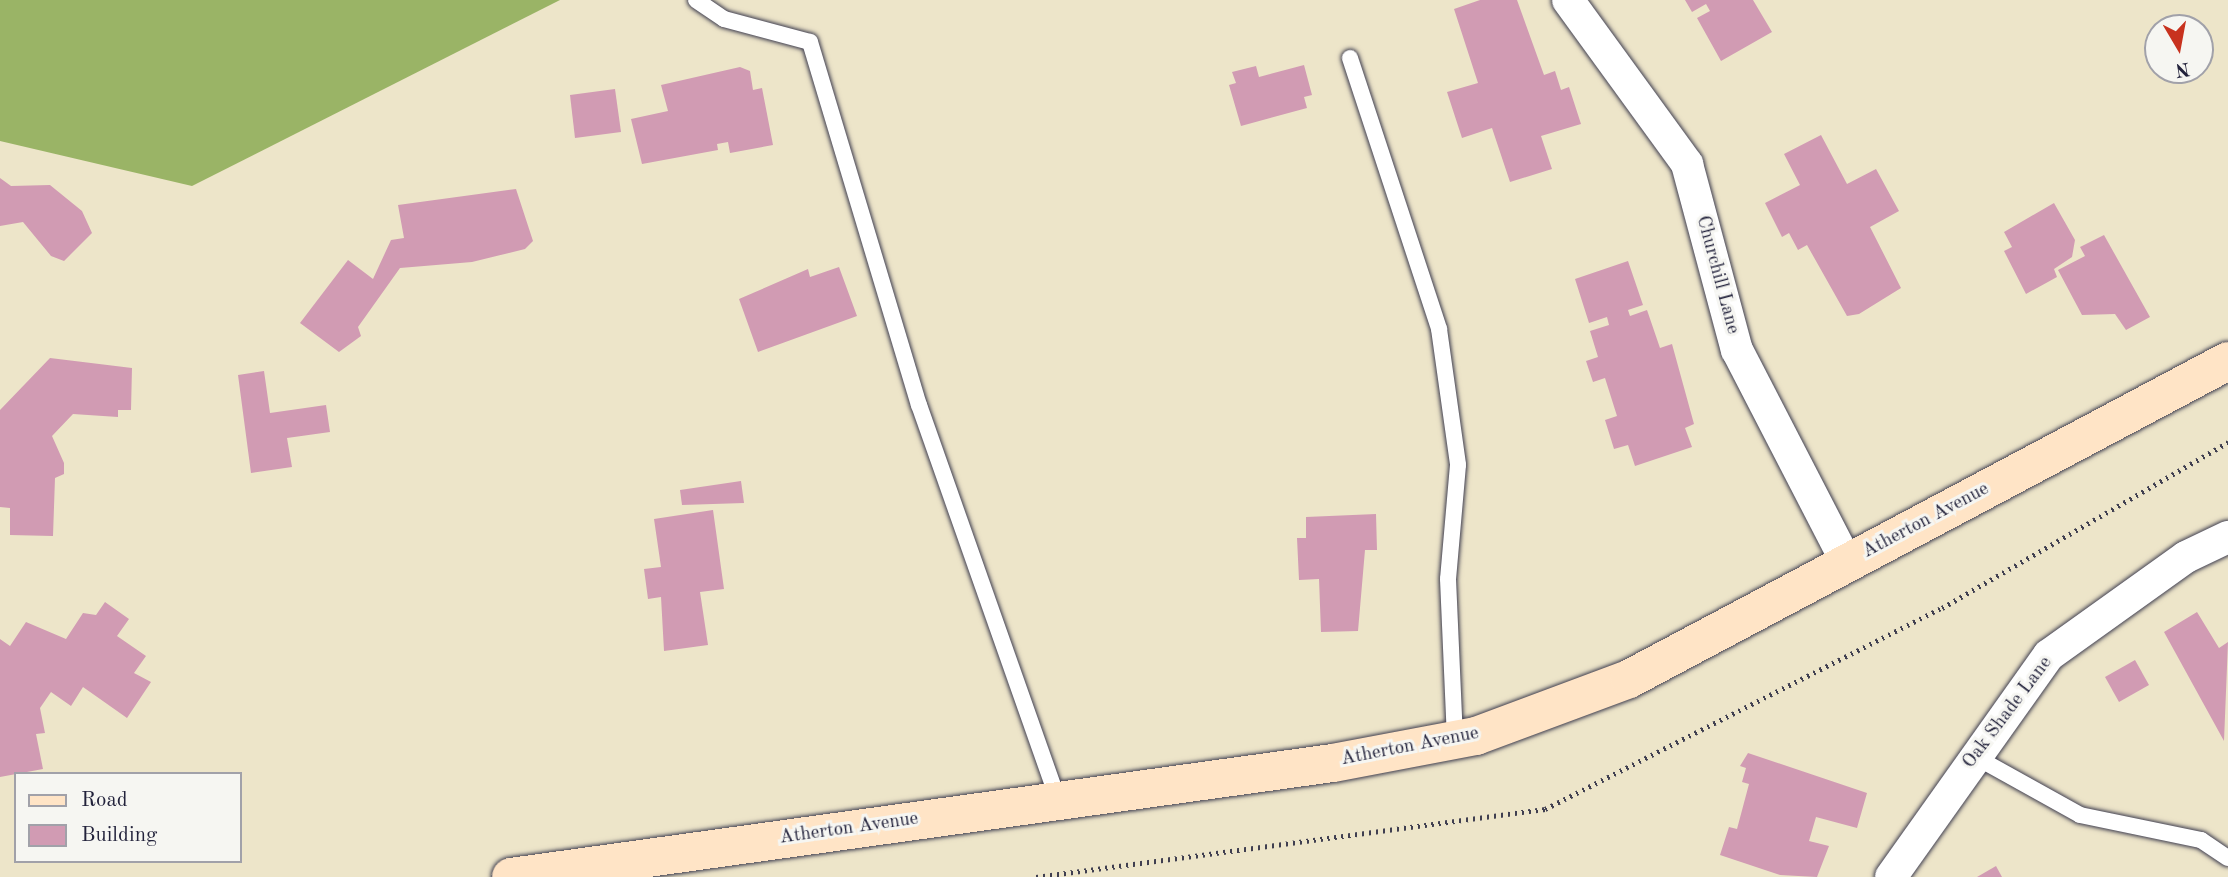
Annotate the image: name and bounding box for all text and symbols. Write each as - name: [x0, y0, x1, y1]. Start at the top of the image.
- north arrow: [2144, 14, 2214, 84]
- text: N: [2174, 58, 2191, 79]
- street label: Churchill Lane: [1690, 213, 1744, 337]
- street label: Atherton Avenue: [1859, 478, 1993, 564]
- street label: Oak Shade Lane: [1958, 652, 2058, 774]
- street label: Atherton Avenue: [1339, 722, 1481, 772]
- legend: [14, 772, 242, 863]
- text: Road: [81, 790, 128, 811]
- street label: Atherton Avenue: [778, 808, 920, 850]
- text: Building: [81, 825, 157, 846]

